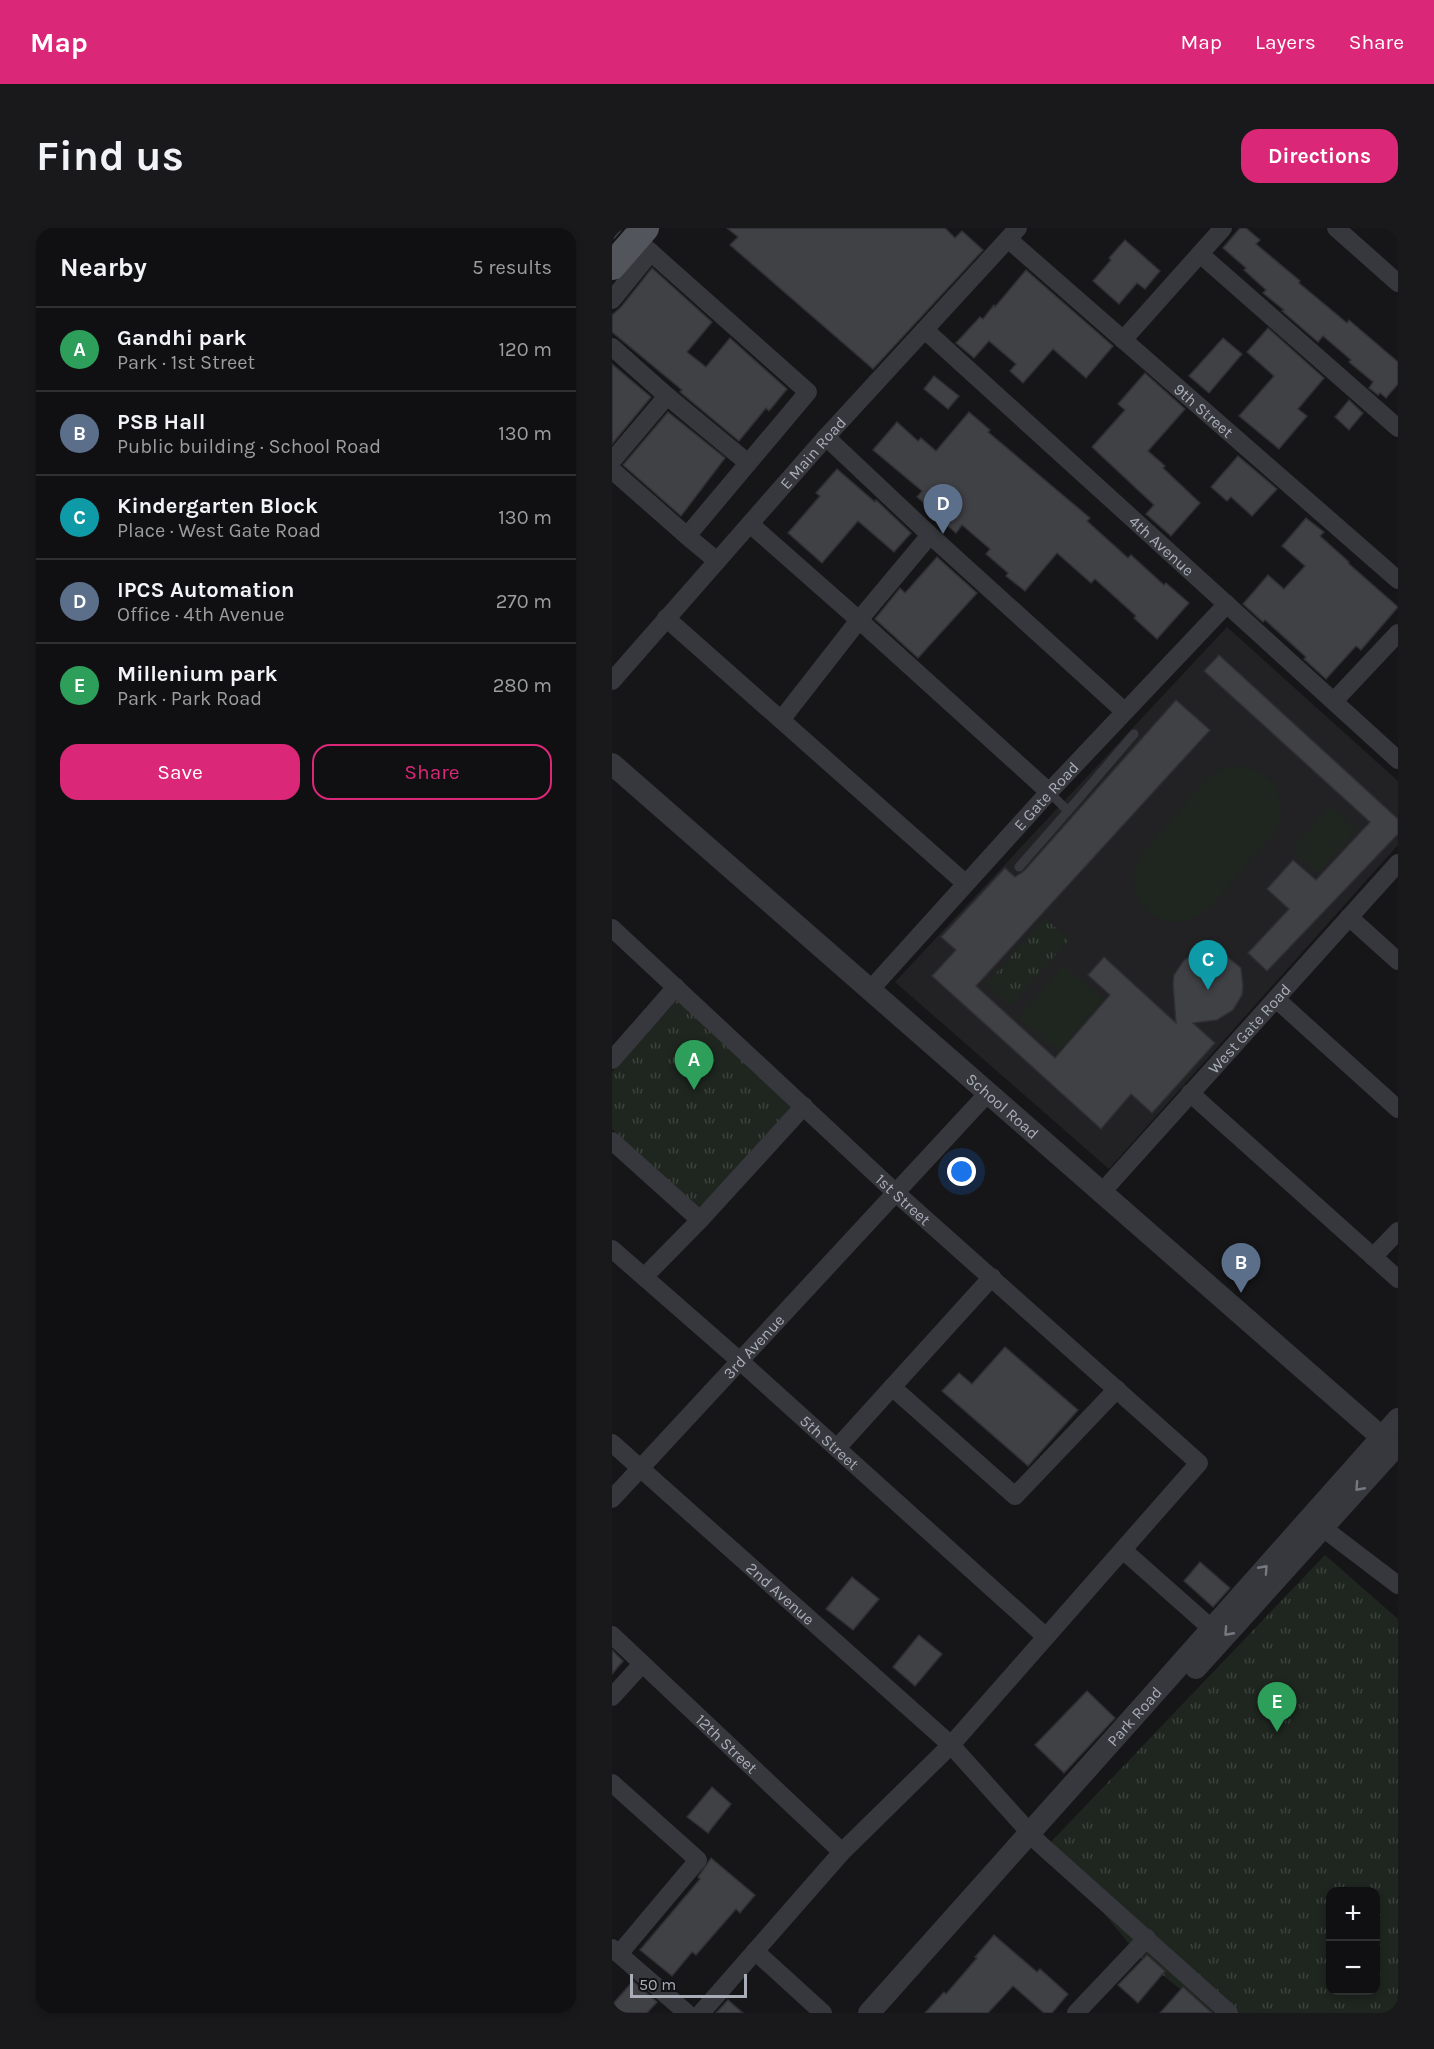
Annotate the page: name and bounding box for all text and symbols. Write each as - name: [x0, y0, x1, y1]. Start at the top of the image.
- text: Map: [30, 26, 88, 59]
- text: Map: [1180, 30, 1222, 54]
- text: Layers: [1255, 30, 1316, 54]
- text: Share: [1349, 30, 1404, 54]
- button: Directions: [1241, 129, 1398, 183]
- text: Find us: [36, 131, 184, 181]
- text: Nearby: [60, 252, 147, 283]
- text: 5 results: [472, 256, 552, 279]
- text: Gandhi park: [117, 325, 246, 351]
- text: A: [73, 338, 86, 361]
- text: 120 m: [498, 338, 552, 361]
- text: Park · 1st Street: [117, 351, 255, 374]
- street label: 9th Street: [1170, 379, 1237, 442]
- text: PSB Hall: [117, 409, 205, 435]
- street label: E Main Road: [776, 413, 850, 493]
- text: B: [73, 422, 86, 445]
- text: 130 m: [498, 422, 552, 445]
- text: Public building · School Road: [117, 435, 381, 458]
- pin: D: [924, 484, 962, 534]
- text: Kindergarten Block: [117, 493, 318, 519]
- text: C: [73, 506, 86, 529]
- text: 130 m: [498, 506, 552, 529]
- street label: 4th Avenue: [1125, 511, 1198, 580]
- text: Place · West Gate Road: [117, 519, 321, 542]
- text: IPCS Automation: [117, 577, 294, 603]
- text: D: [73, 590, 86, 613]
- text: 270 m: [496, 590, 552, 613]
- text: Office · 4th Avenue: [117, 603, 285, 626]
- text: Millenium park: [117, 661, 278, 687]
- text: E: [74, 674, 85, 697]
- text: 280 m: [493, 674, 552, 697]
- text: Park · Park Road: [117, 687, 262, 710]
- button: Save: [60, 744, 300, 800]
- button: Share: [312, 744, 552, 800]
- street label: E Gate Road: [1010, 758, 1083, 835]
- pin: C: [1188, 940, 1228, 990]
- street label: West Gate Road: [1204, 980, 1295, 1078]
- pin: A: [674, 1040, 713, 1090]
- street label: School Road: [962, 1069, 1043, 1143]
- your location: [947, 1157, 976, 1186]
- street label: 1st Street: [872, 1170, 934, 1229]
- pin: B: [1222, 1244, 1260, 1293]
- street label: 3rd Avenue: [719, 1310, 788, 1383]
- street label: 5th Street: [796, 1411, 863, 1474]
- one-way arrow: [1355, 1480, 1366, 1491]
- street label: 2nd Avenue: [742, 1558, 818, 1629]
- one-way arrow: [1257, 1565, 1268, 1575]
- one-way arrow: [1225, 1625, 1236, 1636]
- pin: E: [1258, 1682, 1296, 1732]
- street label: Park Road: [1103, 1683, 1166, 1750]
- street label: 12th Street: [692, 1710, 761, 1777]
- map controls: [1326, 1887, 1380, 1995]
- button: +: [1326, 1887, 1380, 1941]
- button: −: [1326, 1941, 1380, 1995]
- scale bar: [630, 1971, 747, 1998]
- text: 50 m: [639, 1975, 676, 1994]

